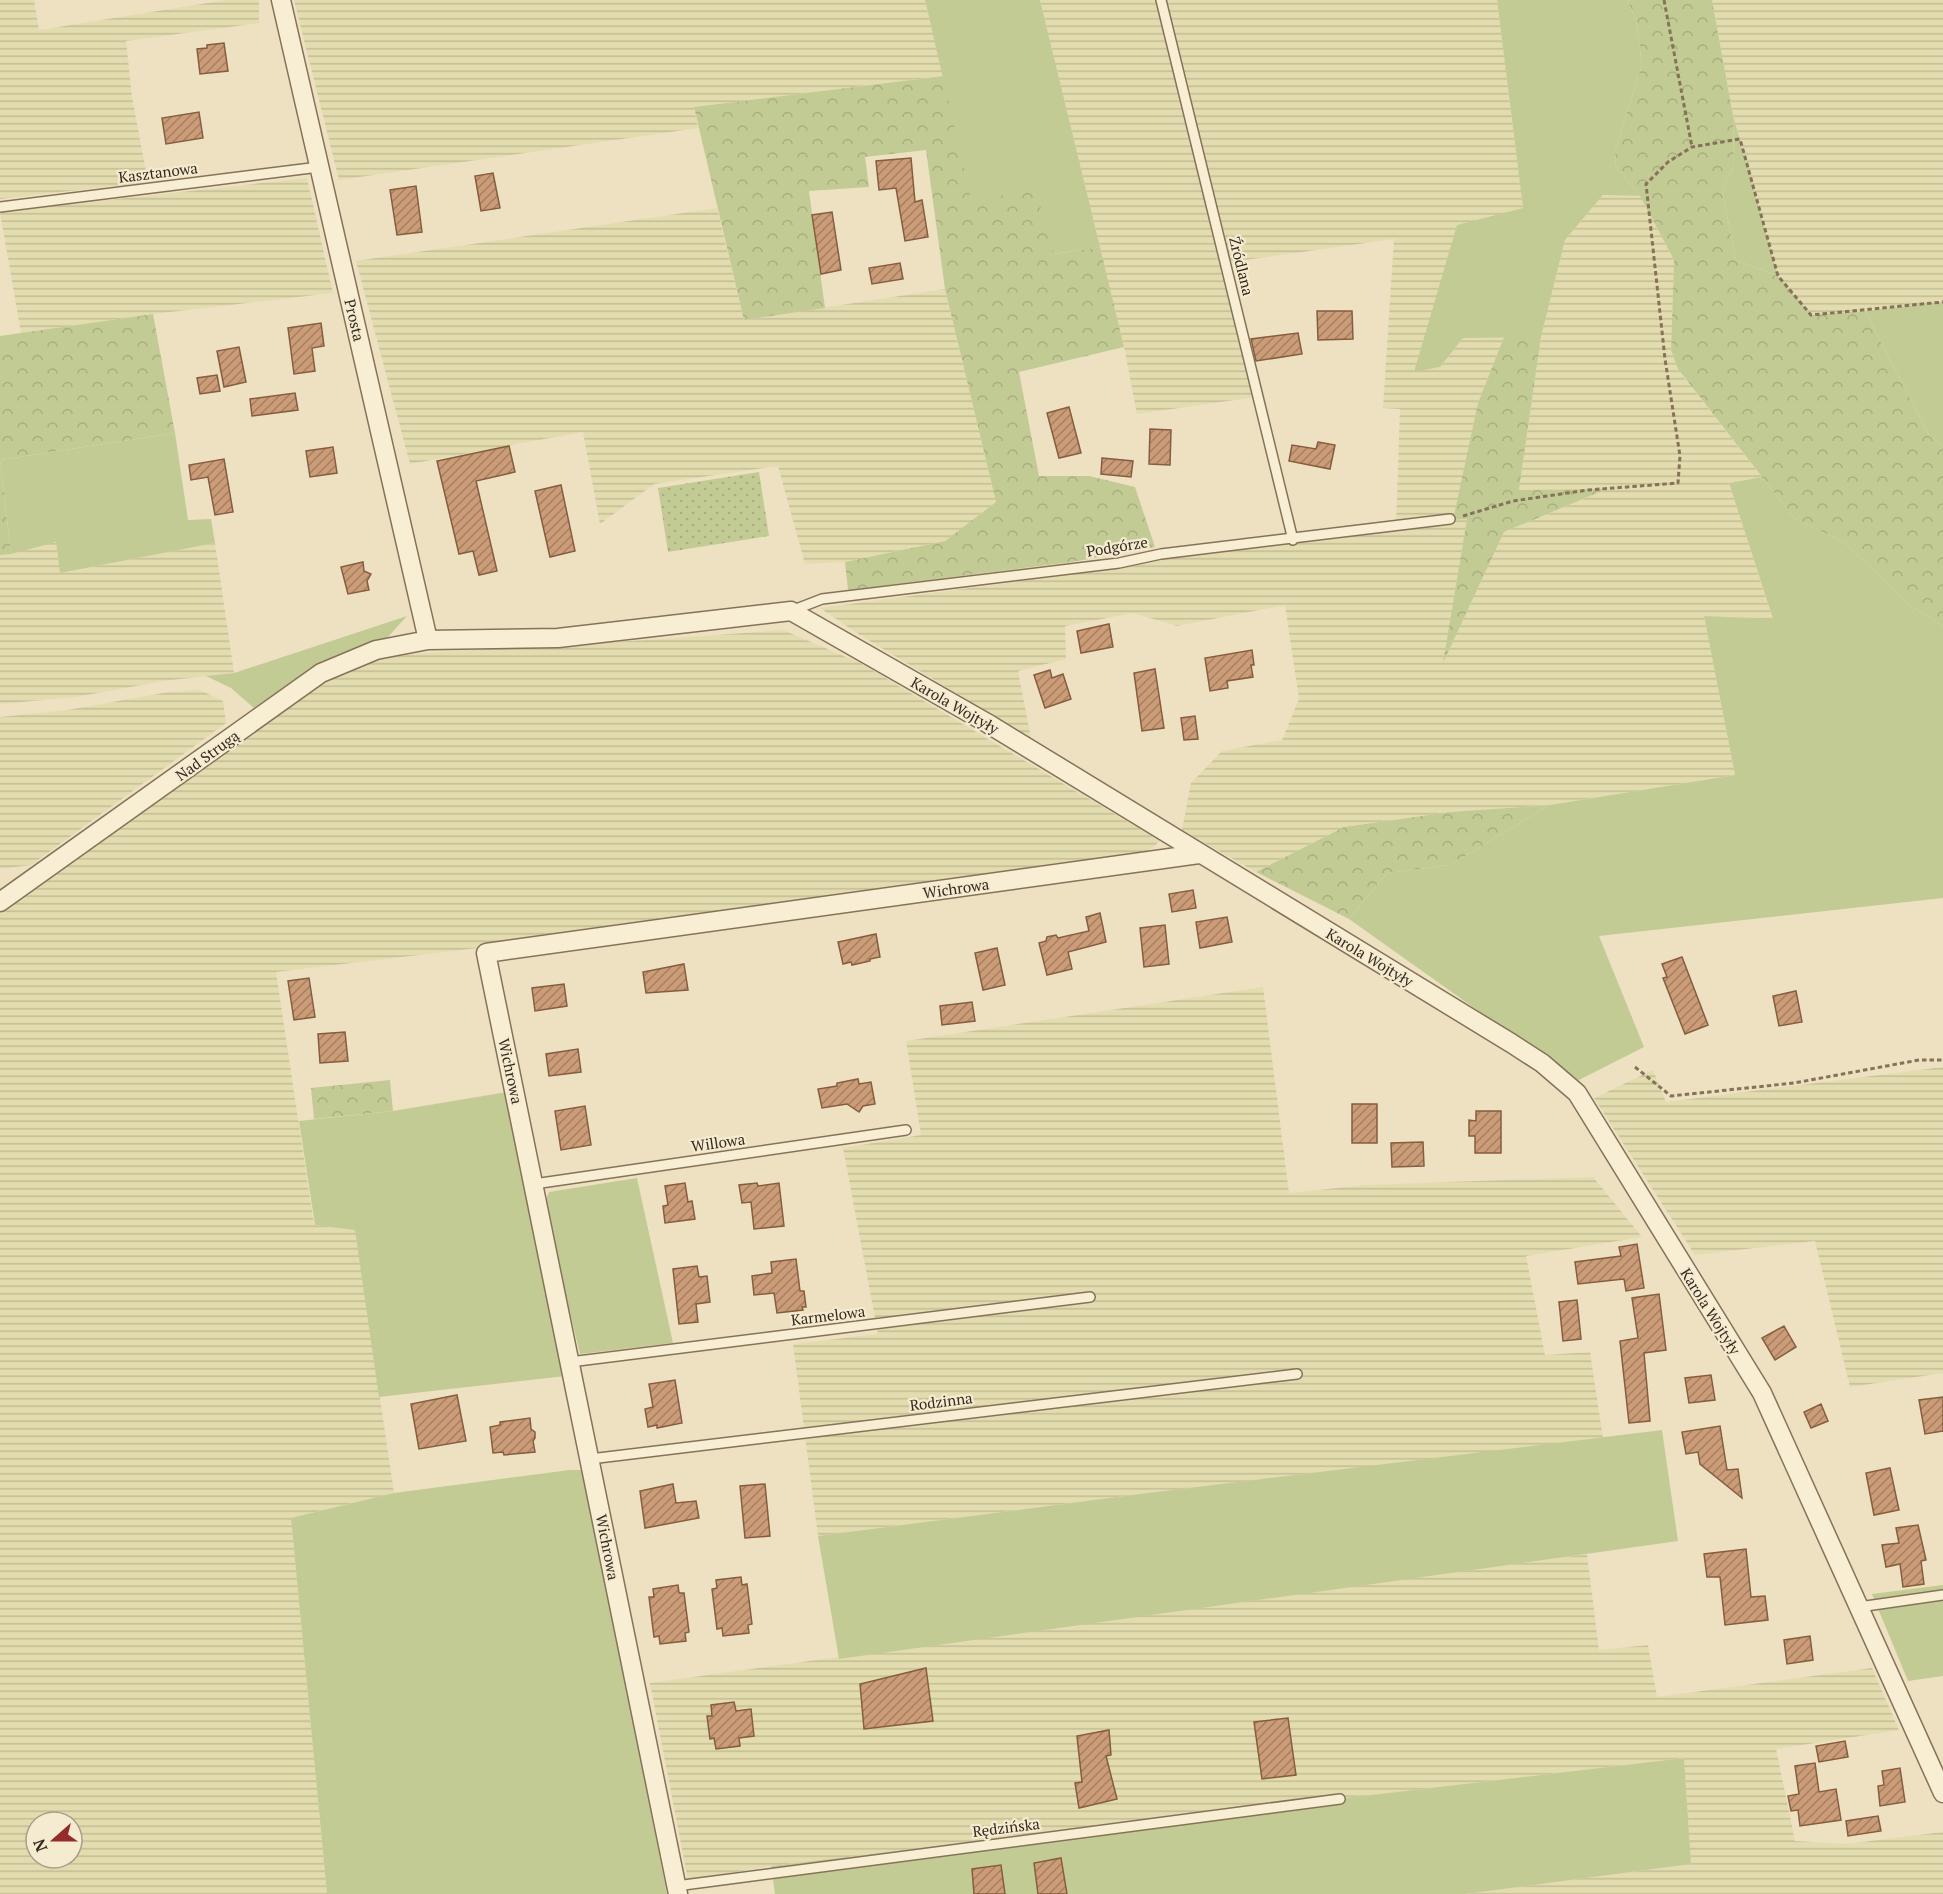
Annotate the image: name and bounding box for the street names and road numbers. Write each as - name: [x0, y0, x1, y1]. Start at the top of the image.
- street label: Kasztanowa: [117, 157, 199, 187]
- street label: Źródlana: [1225, 234, 1259, 298]
- street label: Prosta: [340, 297, 370, 343]
- street label: Podgórze: [1085, 531, 1149, 561]
- street label: Karola Wojtyły: [907, 672, 1003, 738]
- street label: Nad Strugą: [171, 725, 243, 785]
- street label: Wichrowa: [922, 873, 991, 903]
- street label: Karola Wojtyły: [1323, 923, 1418, 991]
- street label: Wichrowa: [494, 1036, 528, 1106]
- street label: Willowa: [690, 1128, 747, 1156]
- street label: Karola Wojtyły: [1676, 1264, 1746, 1358]
- street label: Karmelowa: [790, 1300, 867, 1329]
- street label: Rodzinna: [908, 1387, 974, 1415]
- street label: Wichrowa: [592, 1512, 624, 1582]
- street label: Rędzińska: [971, 1813, 1041, 1841]

